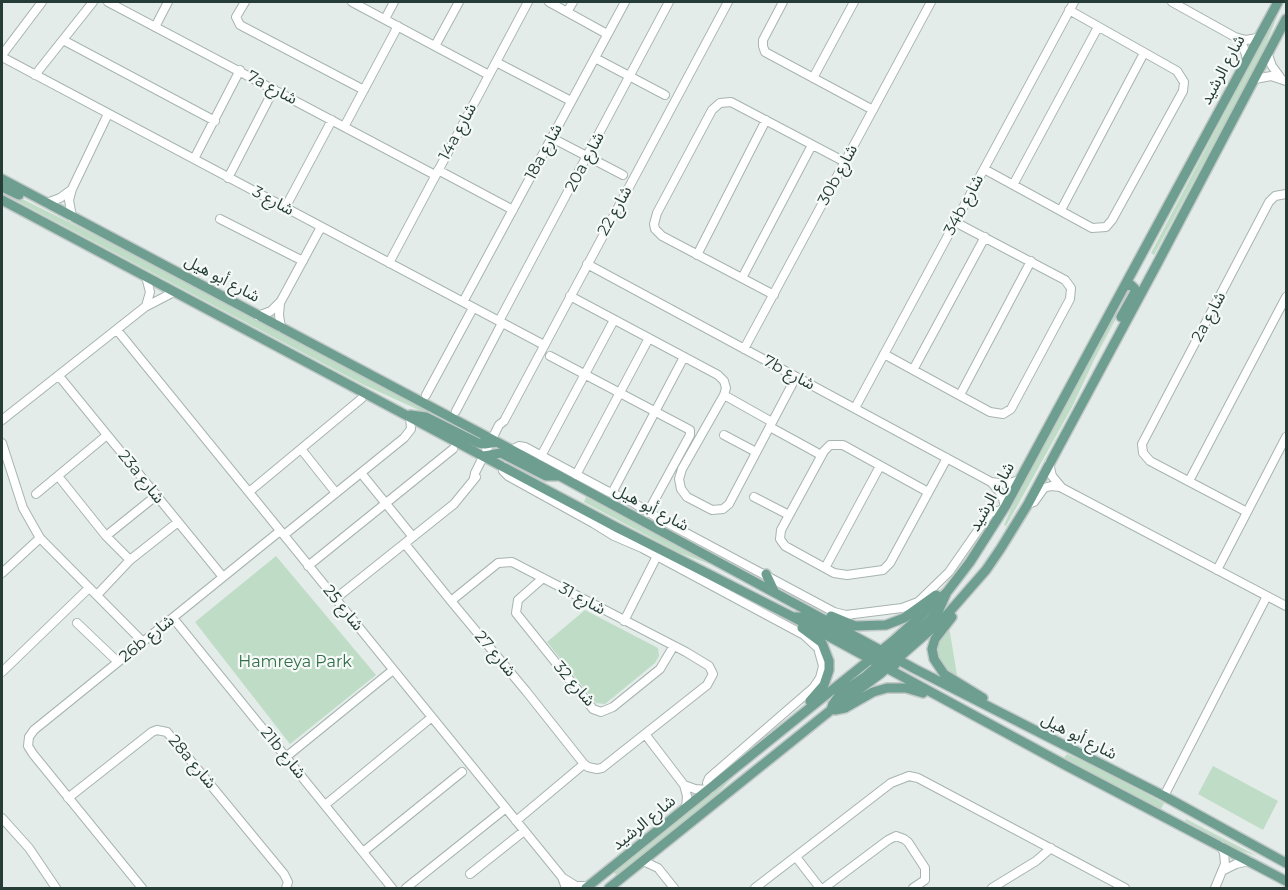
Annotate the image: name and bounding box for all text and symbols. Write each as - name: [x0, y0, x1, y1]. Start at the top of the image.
- street label: شارع الرشيد: [1197, 32, 1249, 108]
- street label: 7a شارع: [244, 67, 300, 109]
- street label: 14a شارع: [435, 100, 481, 164]
- street label: 18a شارع: [521, 121, 567, 183]
- street label: 20a شارع: [561, 129, 609, 195]
- street label: 30b شارع: [814, 141, 862, 209]
- street label: 34b شارع: [940, 171, 988, 239]
- street label: شارع 3: [249, 182, 297, 220]
- street label: شارع 22: [594, 183, 636, 239]
- street label: شارع أبو هيل: [181, 251, 263, 307]
- street label: 2a شارع: [1188, 289, 1230, 345]
- street label: 7b شارع: [760, 351, 818, 395]
- street label: 23a شارع: [114, 447, 168, 507]
- street label: شارع الرشيد: [965, 459, 1019, 535]
- street label: شارع أبو هيل: [610, 480, 692, 536]
- street label: شارع 31: [555, 579, 609, 619]
- street label: شارع 25: [319, 581, 367, 635]
- street label: 26b شارع: [116, 611, 178, 667]
- street label: شارع 27: [470, 627, 520, 681]
- park label: Hamreya Park: [238, 652, 352, 672]
- street label: شارع 32: [549, 658, 599, 710]
- street label: شارع أبو هيل: [1038, 710, 1120, 764]
- street label: 21b شارع: [256, 723, 310, 783]
- street label: 28a شارع: [164, 731, 220, 793]
- street label: شارع الرشيد: [608, 792, 680, 854]

